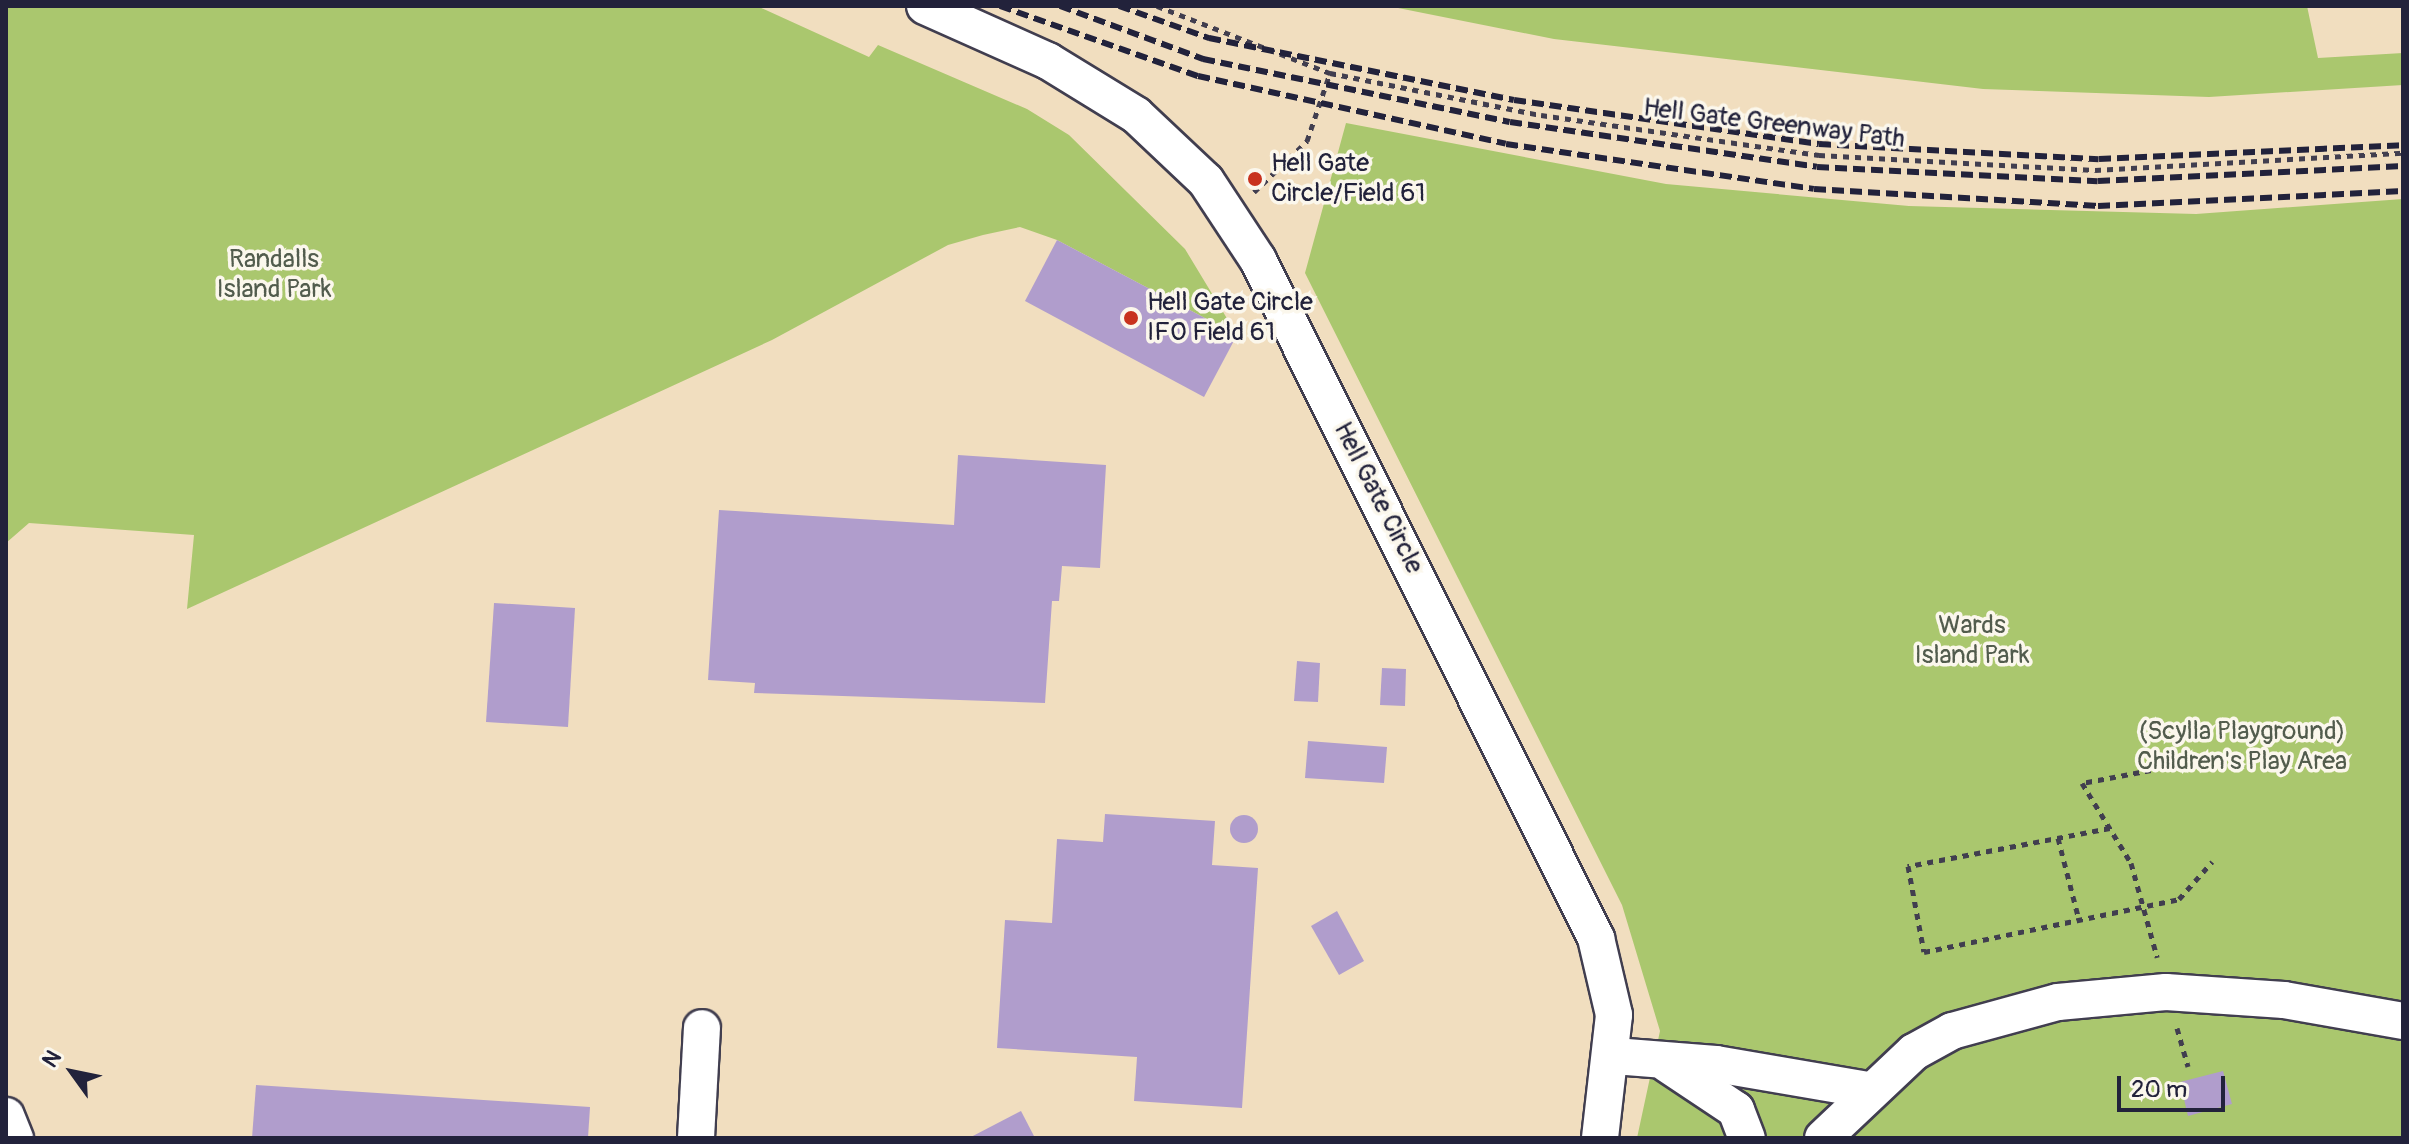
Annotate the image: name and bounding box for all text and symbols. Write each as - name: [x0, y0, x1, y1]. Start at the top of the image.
- street label: Hell Gate Greenway Path: [1641, 92, 1907, 156]
- place label: Hell Gate Circle/Field 61: [1271, 148, 1425, 210]
- marker: Hell Gate Circle/Field 61: [1246, 170, 1264, 188]
- park label: Randalls Island Park: [216, 244, 332, 306]
- place label: Hell Gate Circle IFO Field 61: [1147, 287, 1313, 348]
- marker: Hell Gate Circle IFO Field 61: [1122, 309, 1140, 327]
- street label: Hell Gate Circle: [1326, 417, 1430, 579]
- park label: Wards Island Park: [1914, 610, 2030, 672]
- park label: (Scylla Playground) Children's Play Area: [2137, 716, 2347, 778]
- north arrow: [32, 1032, 112, 1112]
- text: N: [36, 1045, 68, 1073]
- scale bar: [2121, 1060, 2229, 1110]
- text: 20 m: [2131, 1075, 2187, 1104]

